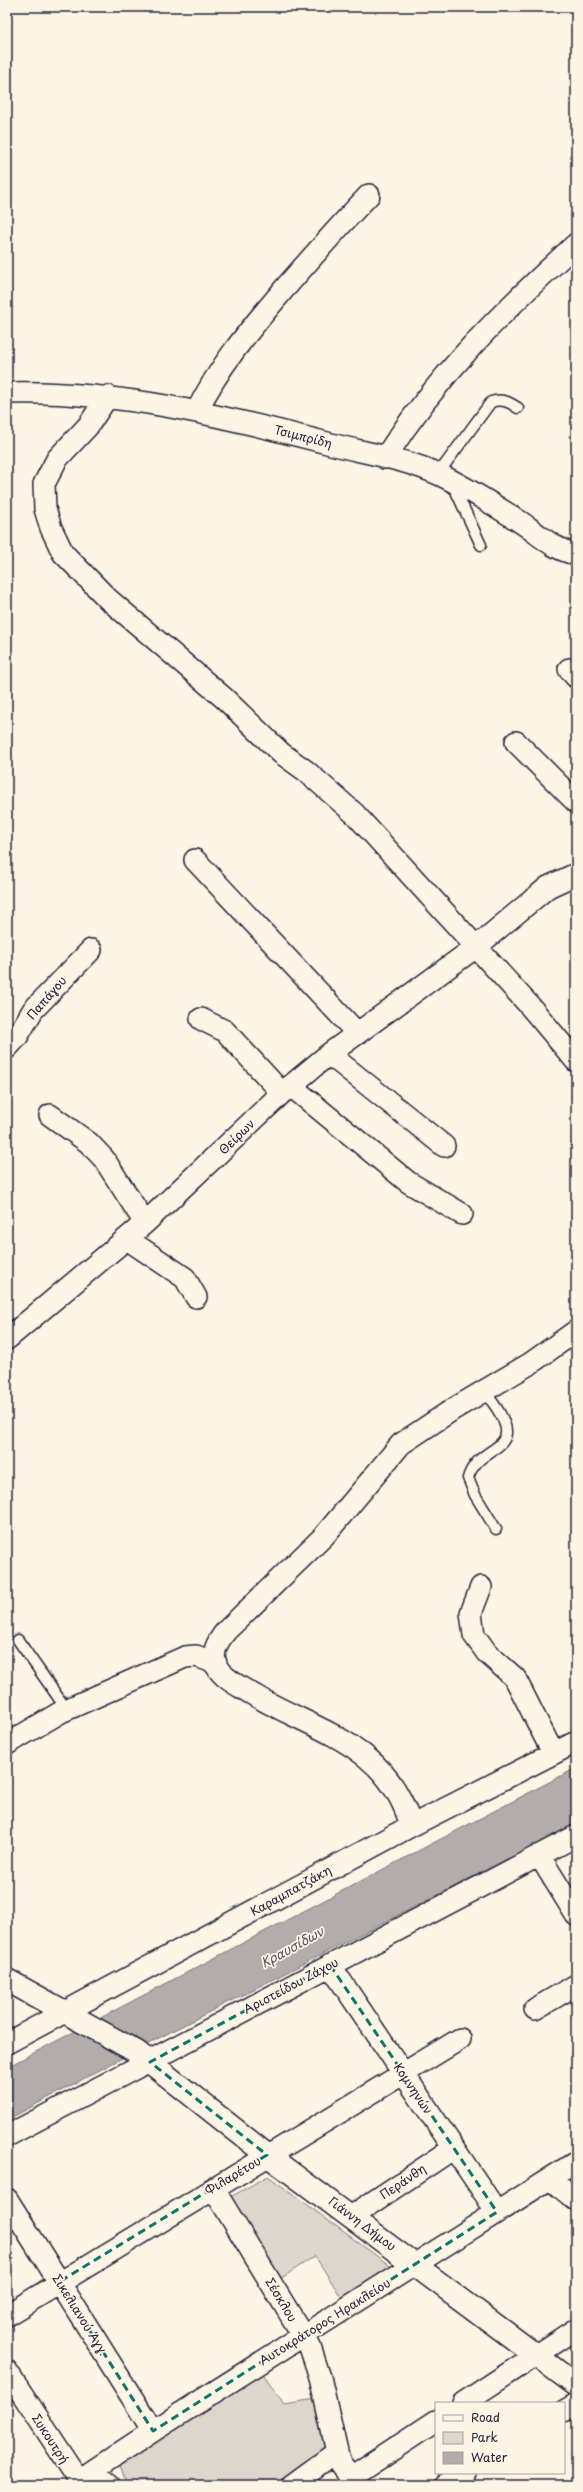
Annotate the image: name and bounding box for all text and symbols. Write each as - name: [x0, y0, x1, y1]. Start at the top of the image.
- street label: Τσιμπρίδη: [272, 420, 334, 452]
- street label: Παπάγου: [22, 972, 70, 1023]
- street label: Θείρων: [214, 1115, 258, 1158]
- street label: Καραμπατζάκη: [247, 1860, 334, 1920]
- water label: Κραυσίδων: [257, 1921, 328, 1972]
- street label: Αριστείδου Ζάχου: [240, 1952, 341, 2018]
- street label: Κομνηνών: [390, 2059, 438, 2118]
- street label: Φιλαρέτου: [201, 2151, 264, 2199]
- street label: Περάνθη: [376, 2159, 429, 2203]
- street label: Γιάννη Δήμου: [325, 2192, 400, 2255]
- street label: Σικελιανού Άγγ.: [49, 2270, 113, 2359]
- street label: Αυτοκράτορος Ηρακλείου: [255, 2273, 394, 2369]
- street label: Σέσκλου: [262, 2274, 302, 2325]
- legend: [435, 2402, 565, 2474]
- text: Road: [471, 2408, 500, 2426]
- street label: Συκουτρή: [28, 2410, 74, 2467]
- text: Park: [471, 2428, 498, 2446]
- text: Water: [471, 2448, 508, 2466]

